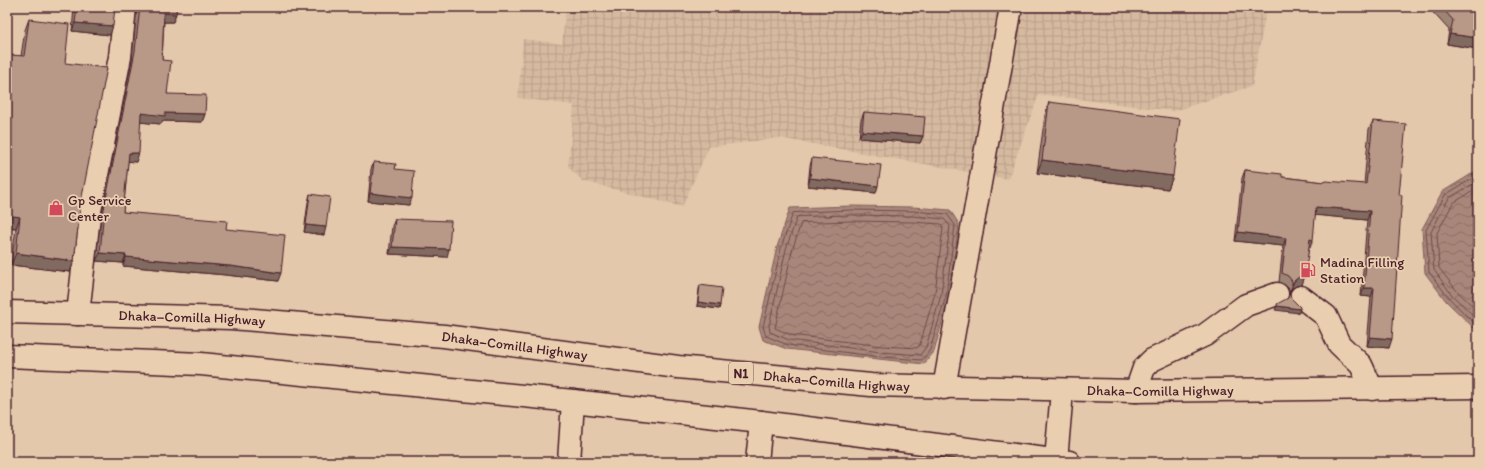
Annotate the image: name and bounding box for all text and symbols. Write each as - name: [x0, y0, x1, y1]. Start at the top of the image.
- place label: Gp Service Center: [68, 192, 132, 225]
- shop icon: Gp Service Center: [47, 199, 65, 217]
- place label: Madina Filling Station: [1320, 254, 1405, 287]
- fuel station icon: Madina Filling Station: [1299, 261, 1317, 279]
- street label: Dhaka–Comilla Highway: [118, 307, 266, 330]
- street label: Dhaka–Comilla Highway: [441, 328, 589, 364]
- road number: N1: [729, 362, 753, 384]
- street label: Dhaka–Comilla Highway: [762, 367, 910, 395]
- street label: Dhaka–Comilla Highway: [1087, 382, 1234, 400]

